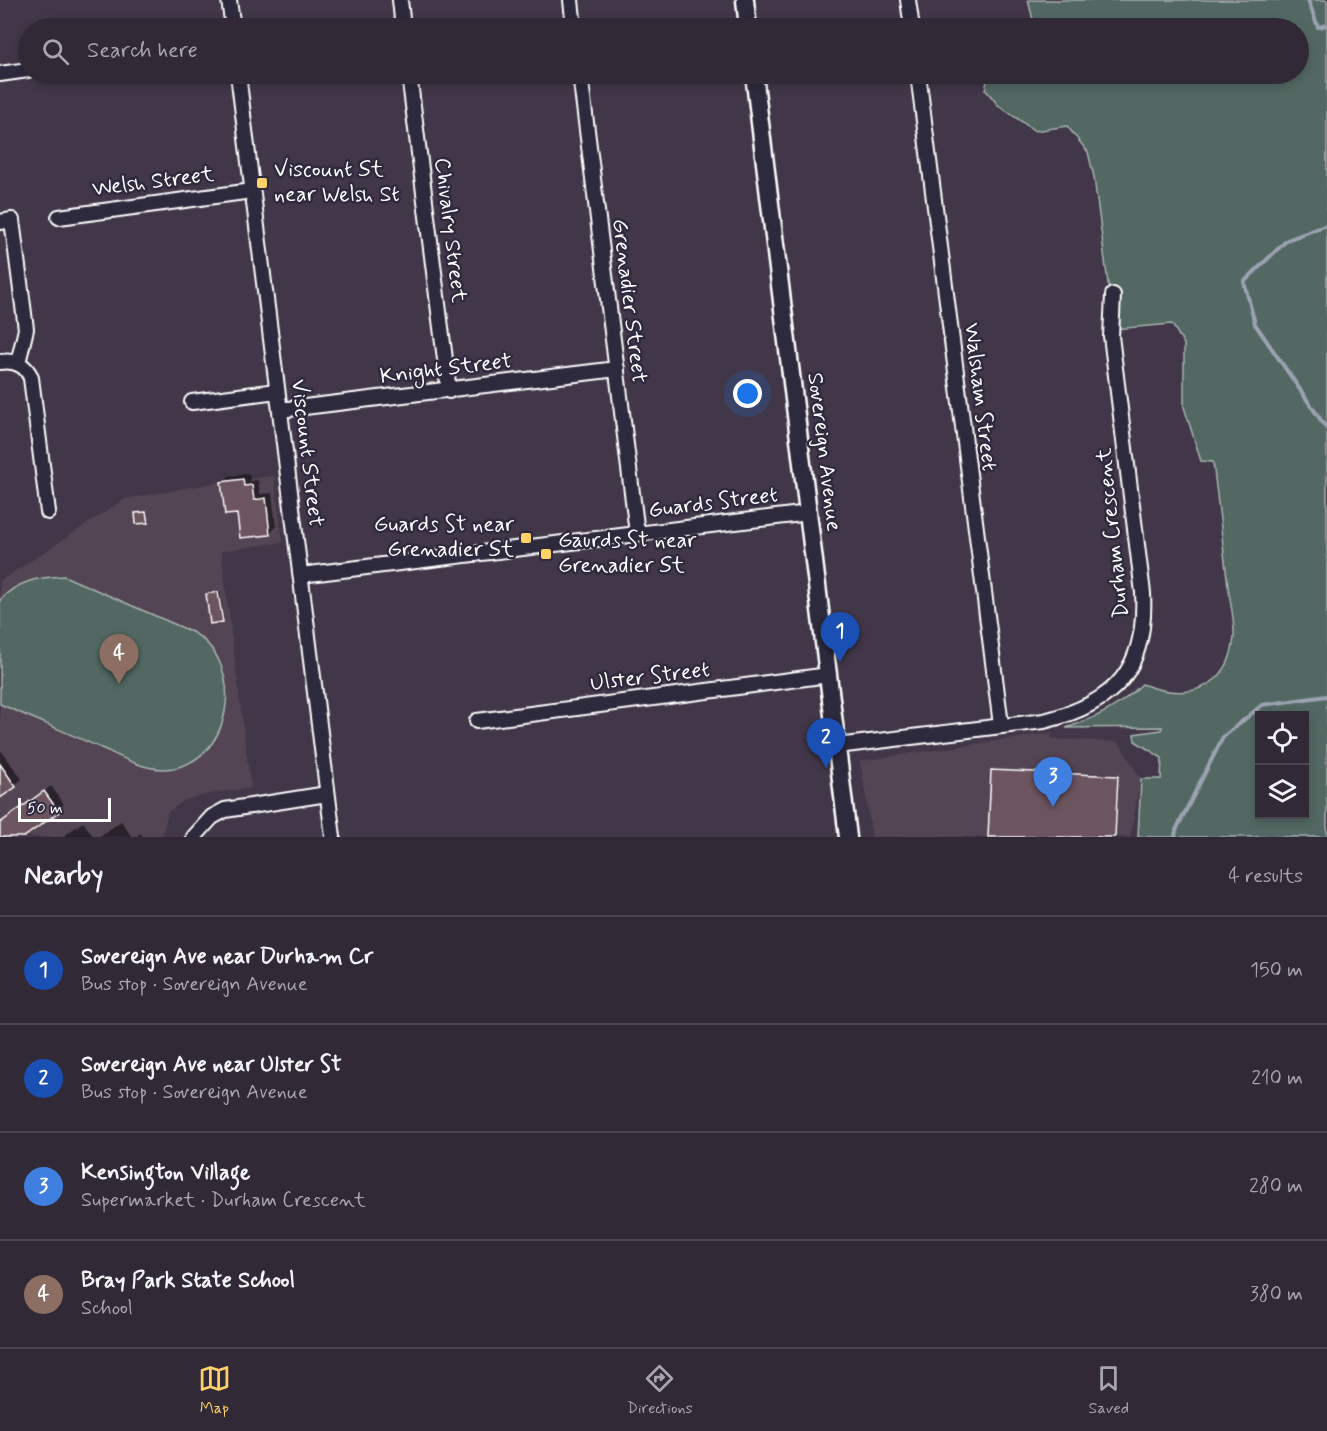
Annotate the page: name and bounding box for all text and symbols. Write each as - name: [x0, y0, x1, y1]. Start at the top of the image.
- search box: [18, 18, 1309, 84]
- icon: search: [39, 35, 72, 68]
- text: Search here: [87, 37, 198, 65]
- place label: Viscount St near Welsh St: [274, 156, 400, 209]
- street label: Chivalry Street: [427, 156, 473, 304]
- street label: Welsh Street: [90, 161, 216, 203]
- marker: Viscount St near Welsh St: [255, 176, 269, 190]
- street label: Grenadier Street: [605, 217, 653, 385]
- street label: Walsham Street: [957, 321, 1003, 473]
- street label: Knight Street: [378, 347, 514, 394]
- street label: Sovereign Avenue: [799, 371, 848, 533]
- street label: Viscount Street: [284, 378, 330, 528]
- your location: [733, 379, 762, 408]
- street label: Durham Crescent: [1090, 447, 1136, 619]
- street label: Guards Street: [647, 481, 779, 525]
- place label: Guards St near Grenadier St: [374, 511, 515, 564]
- place label: Gaurds St near Grenadier St: [558, 527, 697, 580]
- marker: Guards St near Grenadier St: [519, 531, 533, 545]
- marker: Gaurds St near Grenadier St: [539, 547, 553, 561]
- pin: 1: [820, 612, 860, 662]
- pin: 4: [100, 634, 138, 684]
- street label: Ulster Street: [589, 656, 711, 698]
- map controls: [1255, 711, 1309, 819]
- button: locate: [1255, 711, 1309, 765]
- pin: 2: [806, 718, 846, 768]
- pin: 3: [1034, 758, 1072, 807]
- button: layers: [1255, 765, 1309, 819]
- scale bar: [18, 795, 111, 822]
- text: 50 m: [27, 798, 63, 819]
- text: Nearby: [24, 859, 103, 893]
- text: 4 results: [1228, 863, 1303, 890]
- text: Sovereign Ave near Durham Cr: [81, 943, 373, 971]
- text: 1: [39, 957, 48, 984]
- text: 150 m: [1250, 957, 1303, 984]
- text: Bus stop · Sovereign Avenue: [81, 971, 308, 998]
- text: Sovereign Ave near Ulster St: [81, 1051, 342, 1079]
- text: 2: [39, 1065, 48, 1092]
- text: 210 m: [1251, 1065, 1303, 1092]
- text: Bus stop · Sovereign Avenue: [81, 1079, 308, 1106]
- text: Kensington Village: [81, 1159, 250, 1187]
- text: 3: [39, 1173, 48, 1200]
- text: 280 m: [1249, 1173, 1303, 1200]
- text: Supermarket · Durham Crescent: [81, 1187, 366, 1214]
- text: Bray Park State School: [81, 1267, 295, 1295]
- text: 4: [38, 1281, 49, 1308]
- text: 380 m: [1250, 1281, 1303, 1308]
- text: School: [81, 1295, 133, 1322]
- tab: Map: [198, 1362, 231, 1419]
- tab: Directions: [627, 1362, 693, 1419]
- tab: Saved: [1089, 1362, 1129, 1419]

